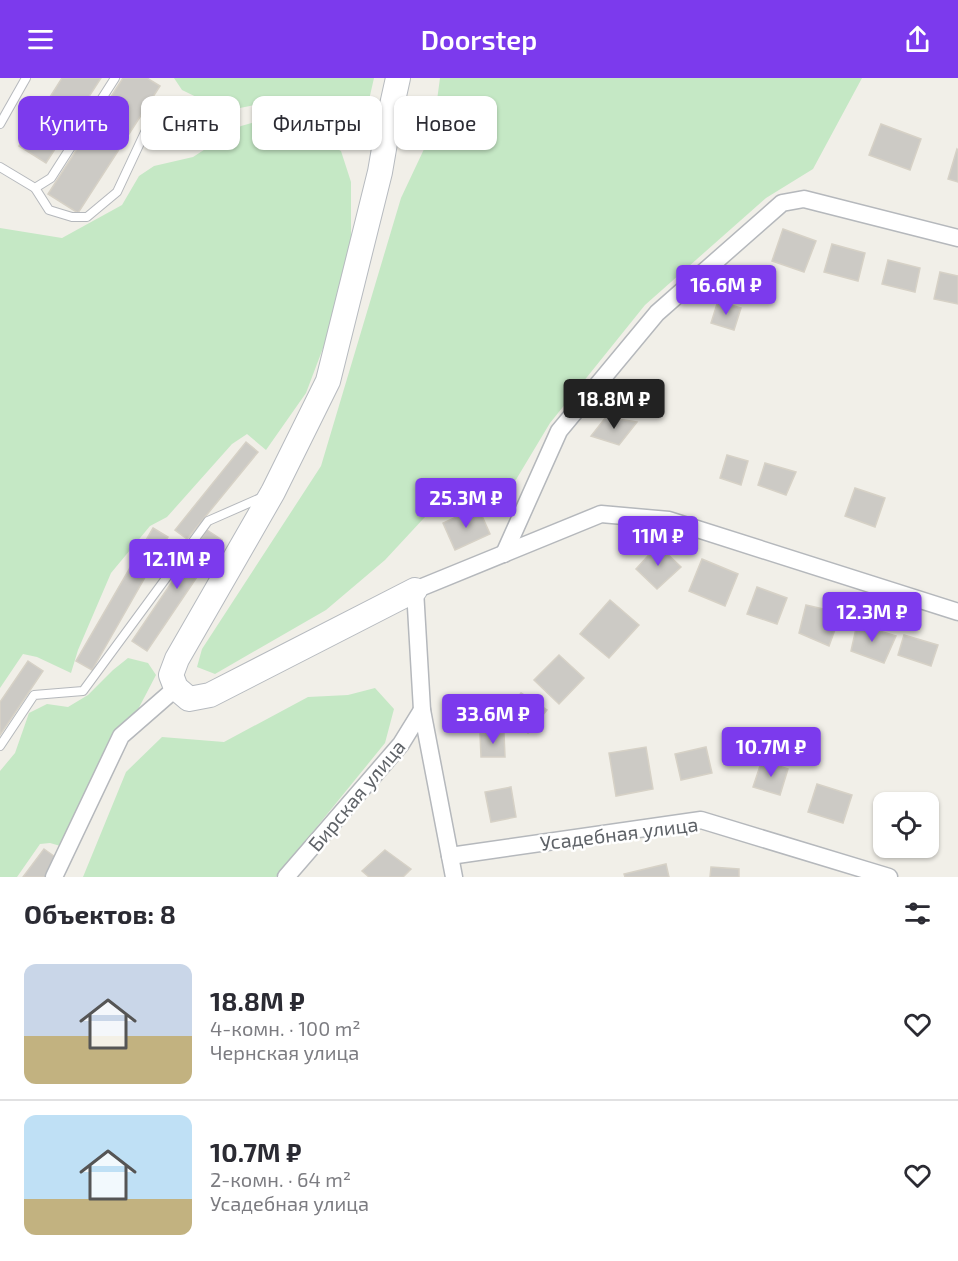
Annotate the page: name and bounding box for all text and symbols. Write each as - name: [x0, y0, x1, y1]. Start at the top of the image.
- icon: menu: [24, 23, 57, 56]
- text: Doorstep: [421, 23, 537, 55]
- icon: share: [901, 23, 934, 56]
- chip: Купить: [18, 96, 129, 150]
- chip: Снять: [141, 96, 240, 150]
- chip: Фильтры: [252, 96, 382, 150]
- chip: Новое: [394, 96, 497, 150]
- pin: 16.6M ₽: [671, 265, 781, 316]
- text: 16.6M ₽: [690, 272, 762, 296]
- pin: 18.8M ₽: [559, 379, 669, 430]
- text: 18.8M ₽: [578, 386, 650, 410]
- pin: 25.3M ₽: [411, 478, 521, 529]
- text: 25.3M ₽: [429, 485, 503, 509]
- pin: 11M ₽: [616, 516, 700, 567]
- text: 11M ₽: [632, 523, 684, 547]
- pin: 12.1M ₽: [122, 539, 232, 590]
- text: 12.1M ₽: [143, 546, 211, 570]
- pin: 12.3M ₽: [817, 592, 927, 643]
- text: 12.3M ₽: [837, 599, 907, 623]
- pin: 33.6M ₽: [438, 694, 548, 745]
- text: 33.6M ₽: [456, 701, 530, 725]
- pin: 10.7M ₽: [716, 727, 826, 778]
- street label: Бирская улица: [302, 734, 410, 856]
- text: 10.7M ₽: [736, 734, 806, 758]
- map controls: [873, 792, 939, 858]
- button: locate: [873, 792, 939, 858]
- street label: Усадебная улица: [539, 811, 700, 856]
- icon: filters: [901, 897, 934, 930]
- text: Объектов: 8: [24, 898, 176, 929]
- text: 18.8M ₽: [210, 985, 305, 1016]
- icon: home: [72, 988, 144, 1060]
- icon: heart: [901, 1008, 934, 1041]
- text: 4-комн. · 100 m²: [210, 1016, 361, 1040]
- text: Чернская улица: [210, 1040, 359, 1064]
- text: 10.7M ₽: [210, 1136, 302, 1167]
- icon: home: [72, 1139, 144, 1211]
- icon: heart: [901, 1159, 934, 1192]
- text: 2-комн. · 64 m²: [210, 1167, 351, 1191]
- text: Усадебная улица: [210, 1191, 369, 1215]

